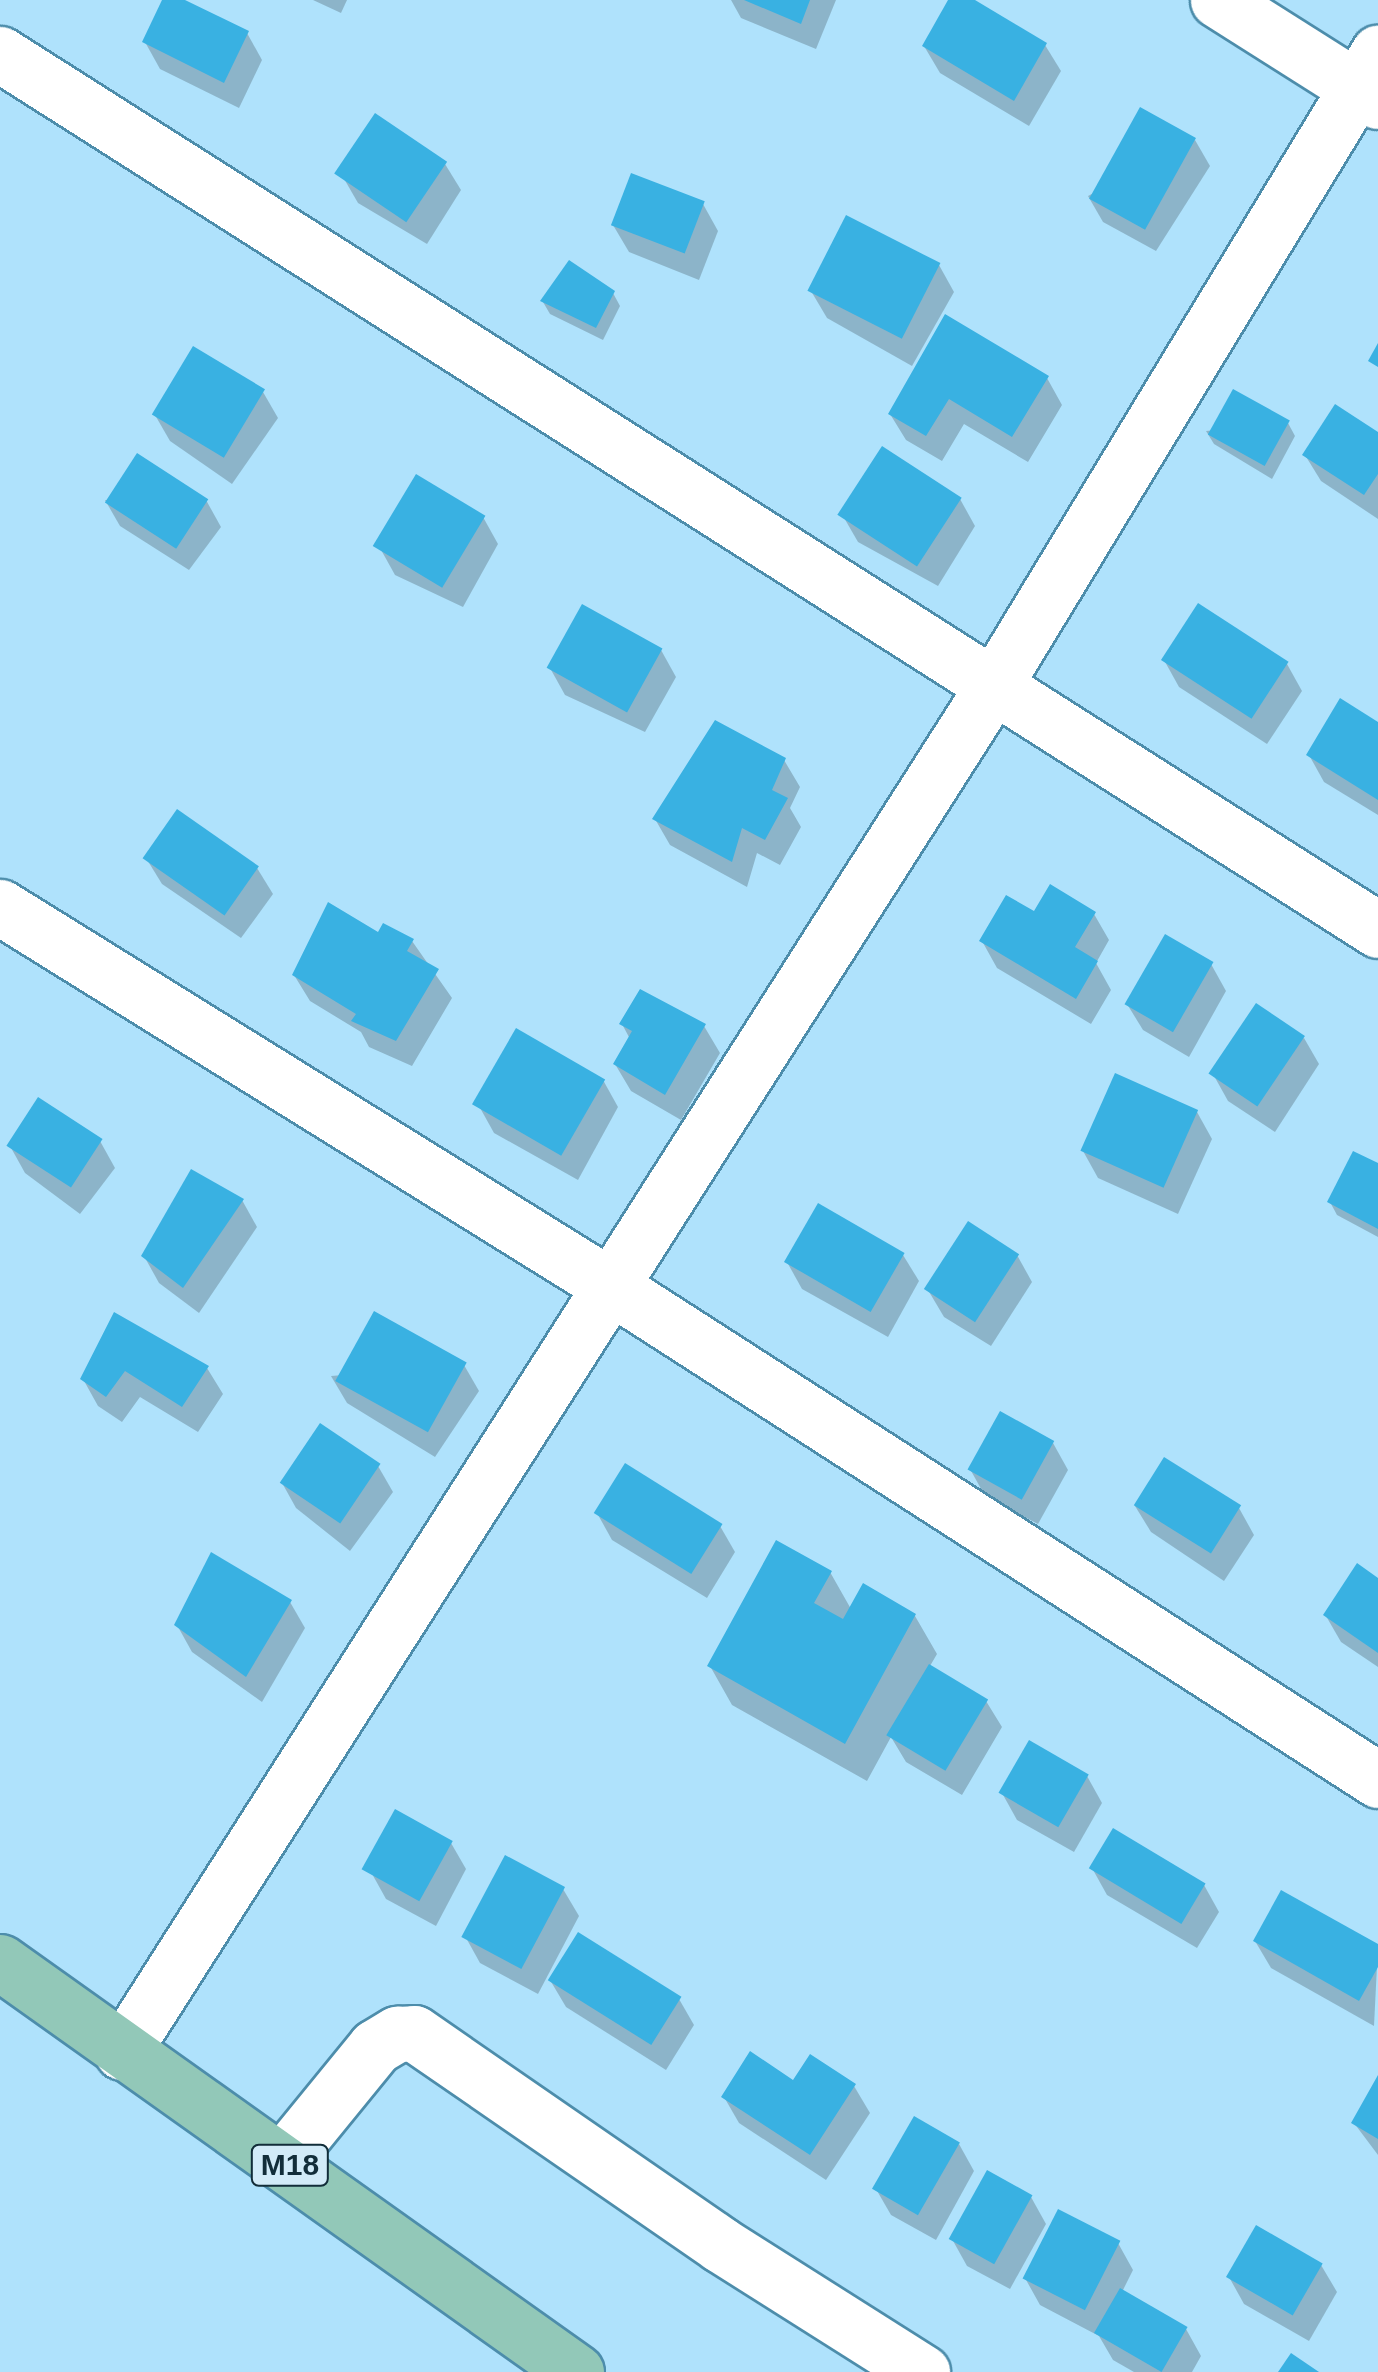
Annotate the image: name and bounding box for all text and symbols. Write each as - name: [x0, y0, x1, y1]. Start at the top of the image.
- road number: M18: [250, 2140, 330, 2190]

